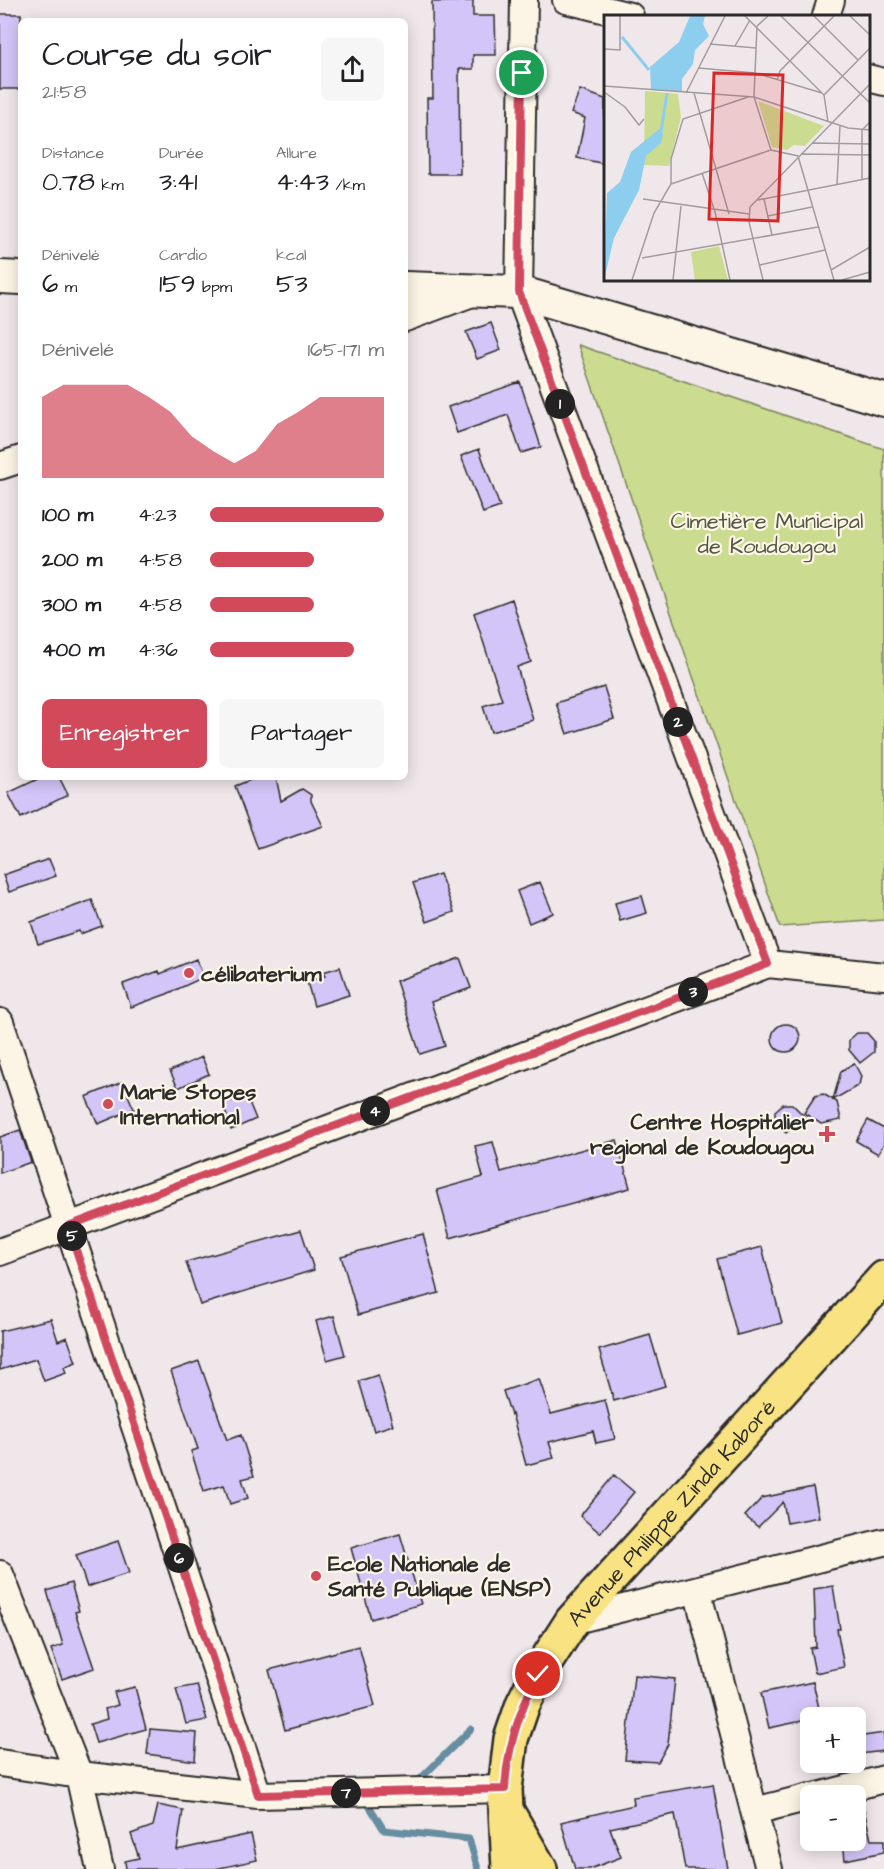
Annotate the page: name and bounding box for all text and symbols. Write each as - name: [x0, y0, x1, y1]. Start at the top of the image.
- inset map: [604, 15, 869, 280]
- text: Course du soir: [42, 32, 272, 78]
- button: share: [321, 38, 384, 101]
- pin: [496, 47, 547, 98]
- icon: arrive: [505, 56, 538, 89]
- text: 21:58: [42, 78, 86, 106]
- text: Distance: [42, 142, 104, 164]
- text: Durée: [159, 142, 204, 164]
- text: Allure: [276, 142, 317, 164]
- text: 0.78: [42, 164, 95, 200]
- text: 3:41: [159, 164, 198, 200]
- text: 4:43: [276, 164, 329, 200]
- text: km: [95, 174, 124, 196]
- text: /km: [329, 174, 365, 196]
- text: Dénivelé: [42, 244, 100, 266]
- text: Cardio: [159, 244, 207, 266]
- text: kcal: [276, 244, 307, 266]
- text: 6: [42, 266, 58, 302]
- text: 159: [159, 266, 196, 302]
- text: 53: [276, 266, 308, 302]
- text: m: [58, 276, 77, 298]
- text: bpm: [196, 276, 232, 298]
- text: Dénivelé: [42, 336, 114, 364]
- text: 165–171 m: [308, 336, 384, 364]
- pin: 1: [545, 389, 575, 419]
- text: 1: [559, 393, 561, 415]
- text: 100 m: [42, 501, 93, 529]
- text: 4:23: [138, 501, 177, 529]
- park label: Cimetière Municipal de Koudougou: [671, 506, 863, 563]
- text: 200 m: [42, 546, 102, 574]
- text: 4:58: [138, 546, 182, 574]
- text: 300 m: [42, 591, 101, 619]
- text: 4:58: [138, 591, 182, 619]
- text: 400 m: [42, 636, 104, 664]
- text: 4:36: [138, 636, 178, 664]
- button: Enregistrer: [42, 699, 207, 768]
- button: Partager: [219, 699, 384, 768]
- pin: 2: [663, 707, 693, 737]
- text: 2: [673, 711, 683, 733]
- place label: célibaterium: [201, 959, 323, 990]
- marker: célibaterium: [182, 966, 196, 980]
- pin: 3: [678, 977, 708, 1007]
- text: 3: [689, 981, 697, 1003]
- place label: Marie Stopes International: [120, 1077, 256, 1133]
- pin: 4: [360, 1096, 390, 1126]
- marker: Marie Stopes International: [101, 1097, 115, 1111]
- text: 4: [370, 1100, 380, 1122]
- place label: Centre Hospitalier regional de Koudougou: [590, 1107, 815, 1164]
- marker: Centre Hospitalier regional de Koudougou: [818, 1125, 836, 1143]
- pin: 5: [57, 1221, 87, 1251]
- text: 5: [66, 1225, 78, 1247]
- street label: Avenue Philippe Zinda Kaboré: [561, 1393, 783, 1633]
- pin: 6: [164, 1543, 194, 1573]
- text: 6: [174, 1547, 184, 1569]
- place label: Ecole Nationale de Santé Publique (ENSP): [327, 1549, 551, 1605]
- marker: Ecole Nationale de Santé Publique (ENSP): [309, 1569, 323, 1583]
- pin: [512, 1648, 563, 1699]
- icon: check: [521, 1657, 554, 1690]
- map controls: [800, 1707, 866, 1851]
- button: +: [800, 1707, 866, 1773]
- pin: 7: [331, 1778, 361, 1808]
- text: 7: [341, 1782, 351, 1804]
- button: −: [800, 1785, 866, 1851]

